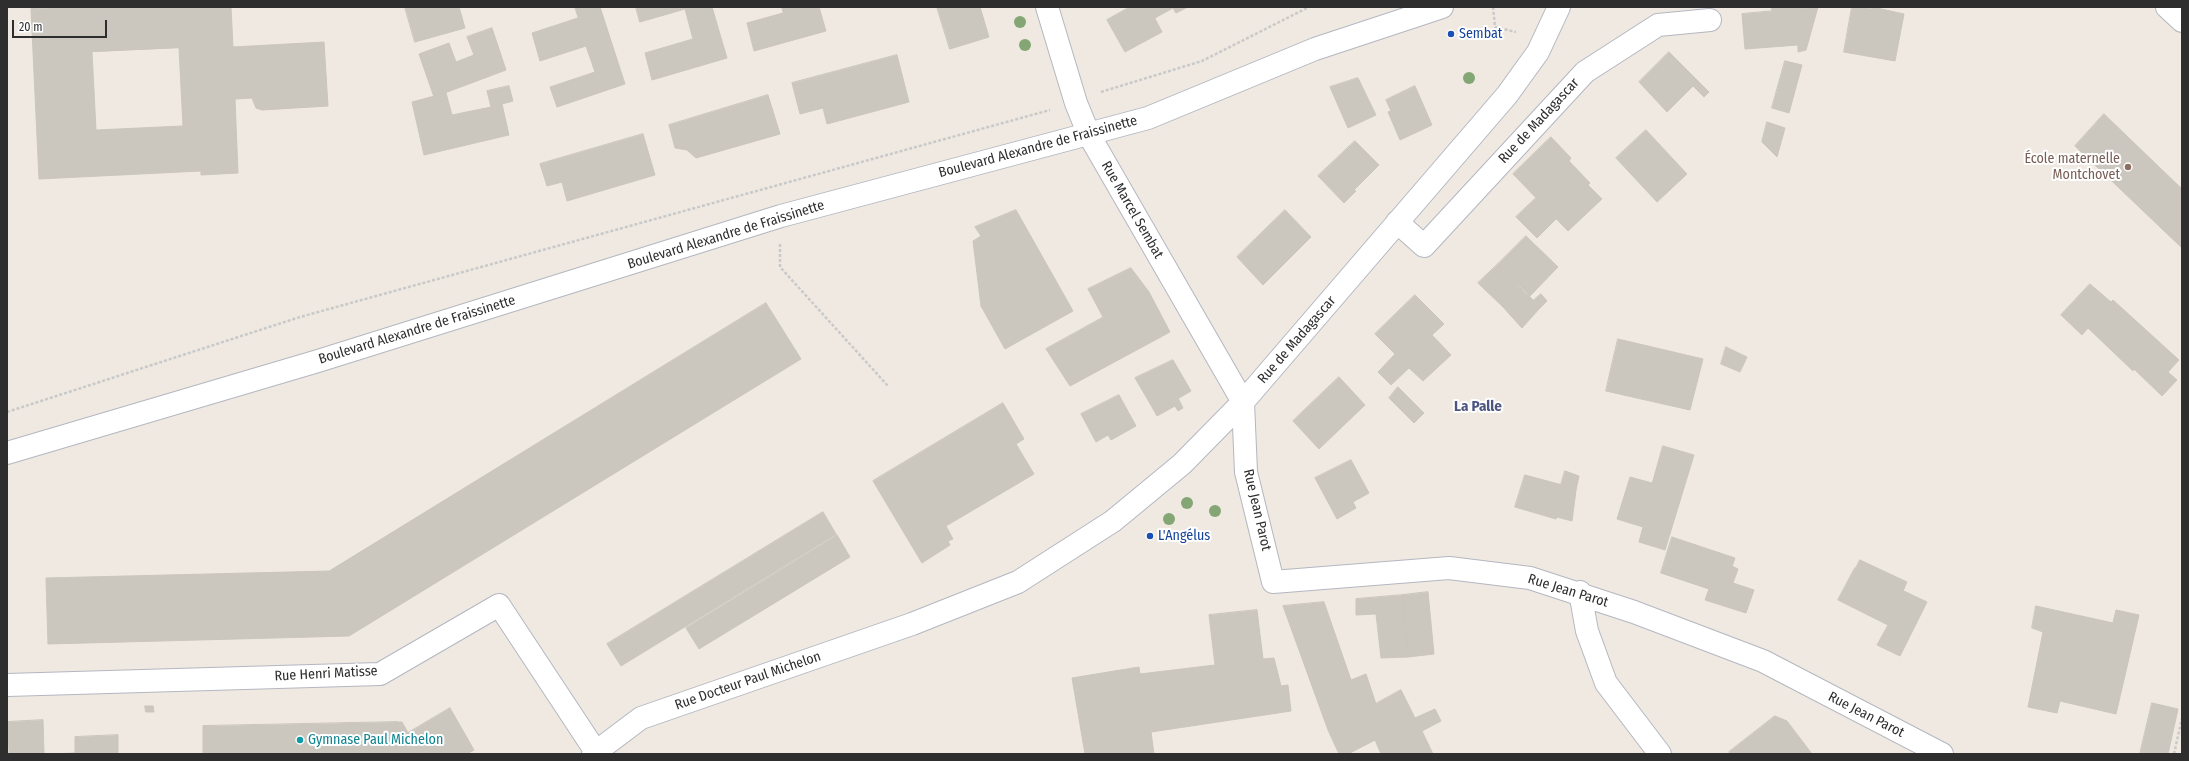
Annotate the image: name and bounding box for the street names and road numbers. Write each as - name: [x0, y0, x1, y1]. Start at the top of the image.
- street label: Rue de Madagascar: [1495, 75, 1583, 167]
- street label: Boulevard Alexandre de Fraissinette: [937, 112, 1139, 182]
- street label: Rue Marcel Sembat: [1097, 158, 1167, 262]
- street label: Boulevard Alexandre de Fraissinette: [626, 197, 826, 273]
- street label: Boulevard Alexandre de Fraissinette: [317, 292, 517, 368]
- street label: Rue de Madagascar: [1254, 293, 1340, 387]
- street label: Rue Jean Parot: [1239, 468, 1275, 552]
- street label: Rue Jean Parot: [1526, 571, 1610, 611]
- street label: Rue Docteur Paul Michelon: [673, 648, 823, 714]
- street label: Rue Henri Matisse: [274, 663, 378, 685]
- street label: Rue Jean Parot: [1825, 689, 1907, 741]

